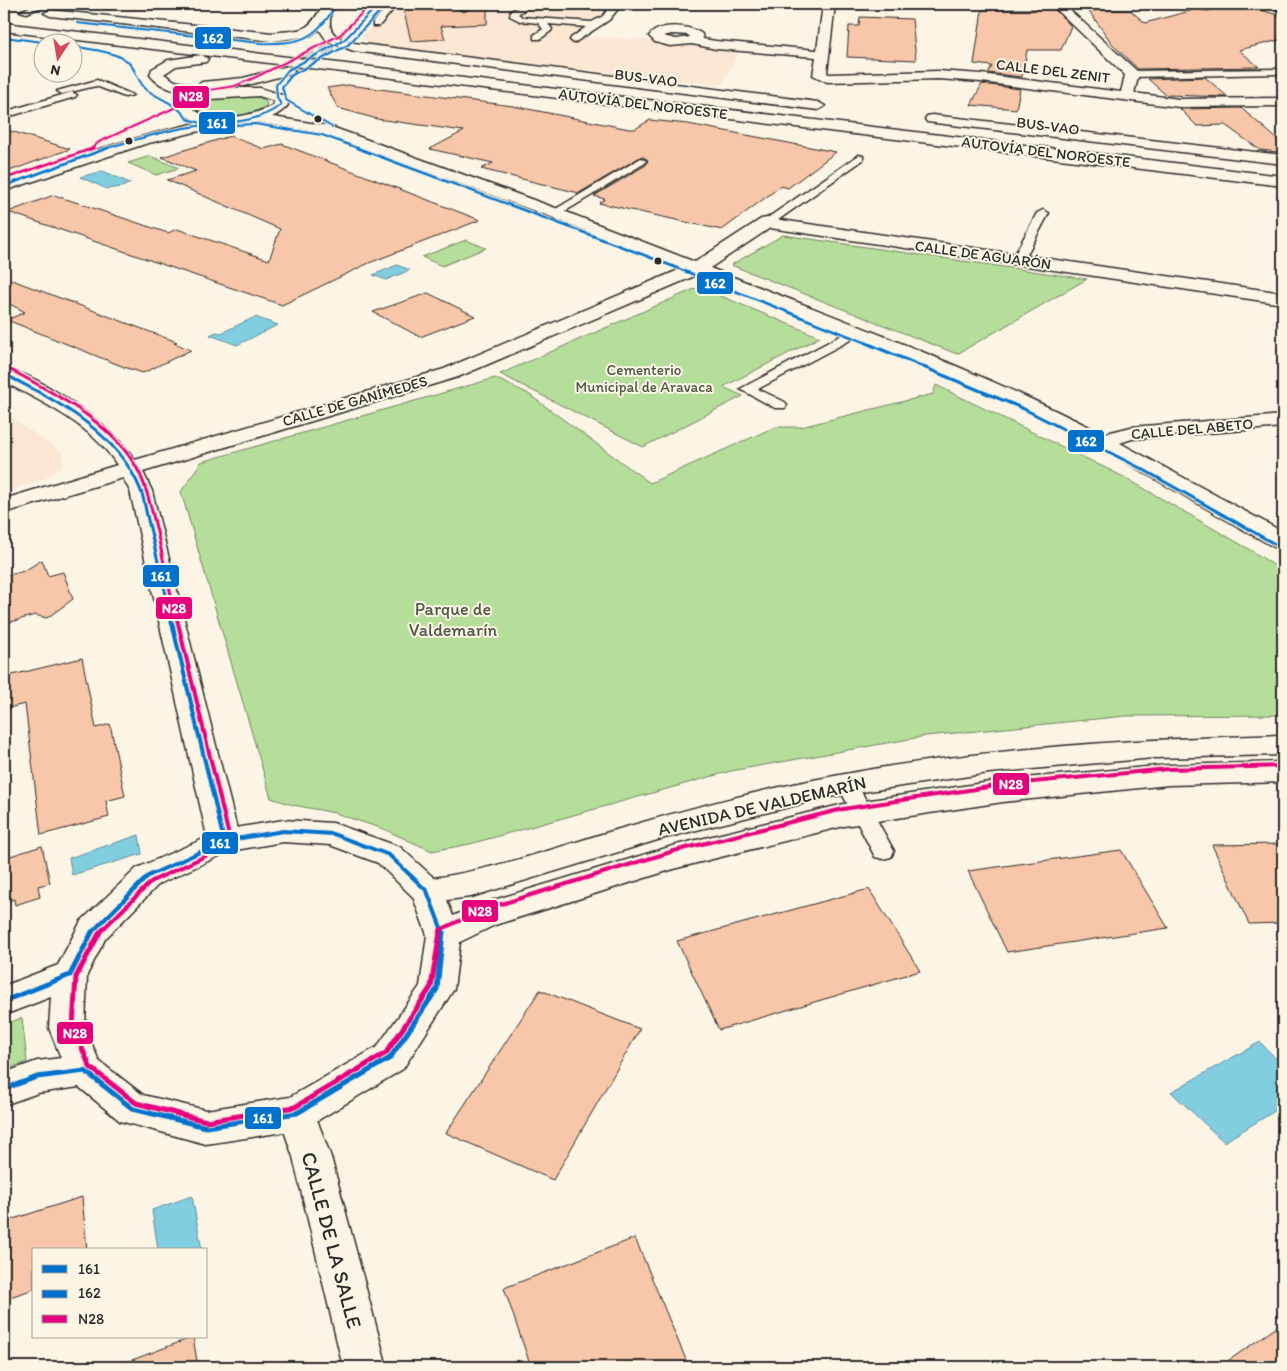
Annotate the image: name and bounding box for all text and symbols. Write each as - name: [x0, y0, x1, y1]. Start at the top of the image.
- line badge: 162: [194, 26, 232, 50]
- text: 162: [202, 30, 224, 47]
- north arrow: [32, 32, 82, 82]
- street label: CALLE DEL ZENIT: [995, 55, 1112, 87]
- text: N: [49, 61, 62, 80]
- street label: BUS-VAO: [613, 65, 679, 91]
- line badge: N28: [172, 85, 210, 109]
- street label: AUTOVÍA DEL NOROESTE: [557, 85, 729, 123]
- text: N28: [179, 88, 204, 105]
- line badge: 161: [198, 111, 236, 135]
- street label: BUS-VAO: [1015, 113, 1081, 139]
- unlabelled marker: [313, 114, 323, 124]
- text: 161: [207, 115, 228, 132]
- street label: AUTOVÍA DEL NOROESTE: [960, 133, 1132, 171]
- unlabelled marker: [124, 136, 134, 146]
- street label: CALLE DE AGUARÓN: [914, 237, 1052, 273]
- unlabelled marker: [653, 256, 663, 266]
- line badge: 162: [696, 271, 734, 295]
- text: 162: [704, 275, 726, 292]
- park label: Cementerio Municipal de Aravaca: [575, 361, 713, 396]
- street label: CALLE DE GANÍMEDES: [280, 372, 430, 430]
- street label: CALLE DEL ABETO: [1130, 415, 1254, 443]
- line badge: 162: [1067, 429, 1105, 453]
- text: 162: [1075, 433, 1097, 450]
- line badge: 161: [142, 564, 180, 588]
- text: 161: [151, 568, 172, 585]
- line badge: N28: [155, 596, 193, 620]
- park label: Parque de Valdemarín: [409, 598, 498, 641]
- text: N28: [162, 600, 187, 617]
- street label: AVENIDA DE VALDEMARÍN: [656, 771, 868, 841]
- line badge: N28: [992, 772, 1030, 796]
- text: N28: [999, 776, 1024, 793]
- line badge: 161: [201, 831, 239, 855]
- text: 161: [210, 835, 231, 852]
- line badge: N28: [461, 899, 499, 923]
- text: N28: [468, 903, 493, 920]
- line badge: N28: [56, 1021, 94, 1045]
- text: N28: [63, 1025, 88, 1042]
- line badge: 161: [244, 1106, 282, 1130]
- text: 161: [253, 1110, 274, 1127]
- street label: CALLE DE LA SALLE: [296, 1149, 368, 1331]
- legend: [32, 1248, 208, 1338]
- text: 161: [78, 1260, 100, 1278]
- text: 162: [78, 1284, 101, 1302]
- text: N28: [78, 1310, 104, 1328]

